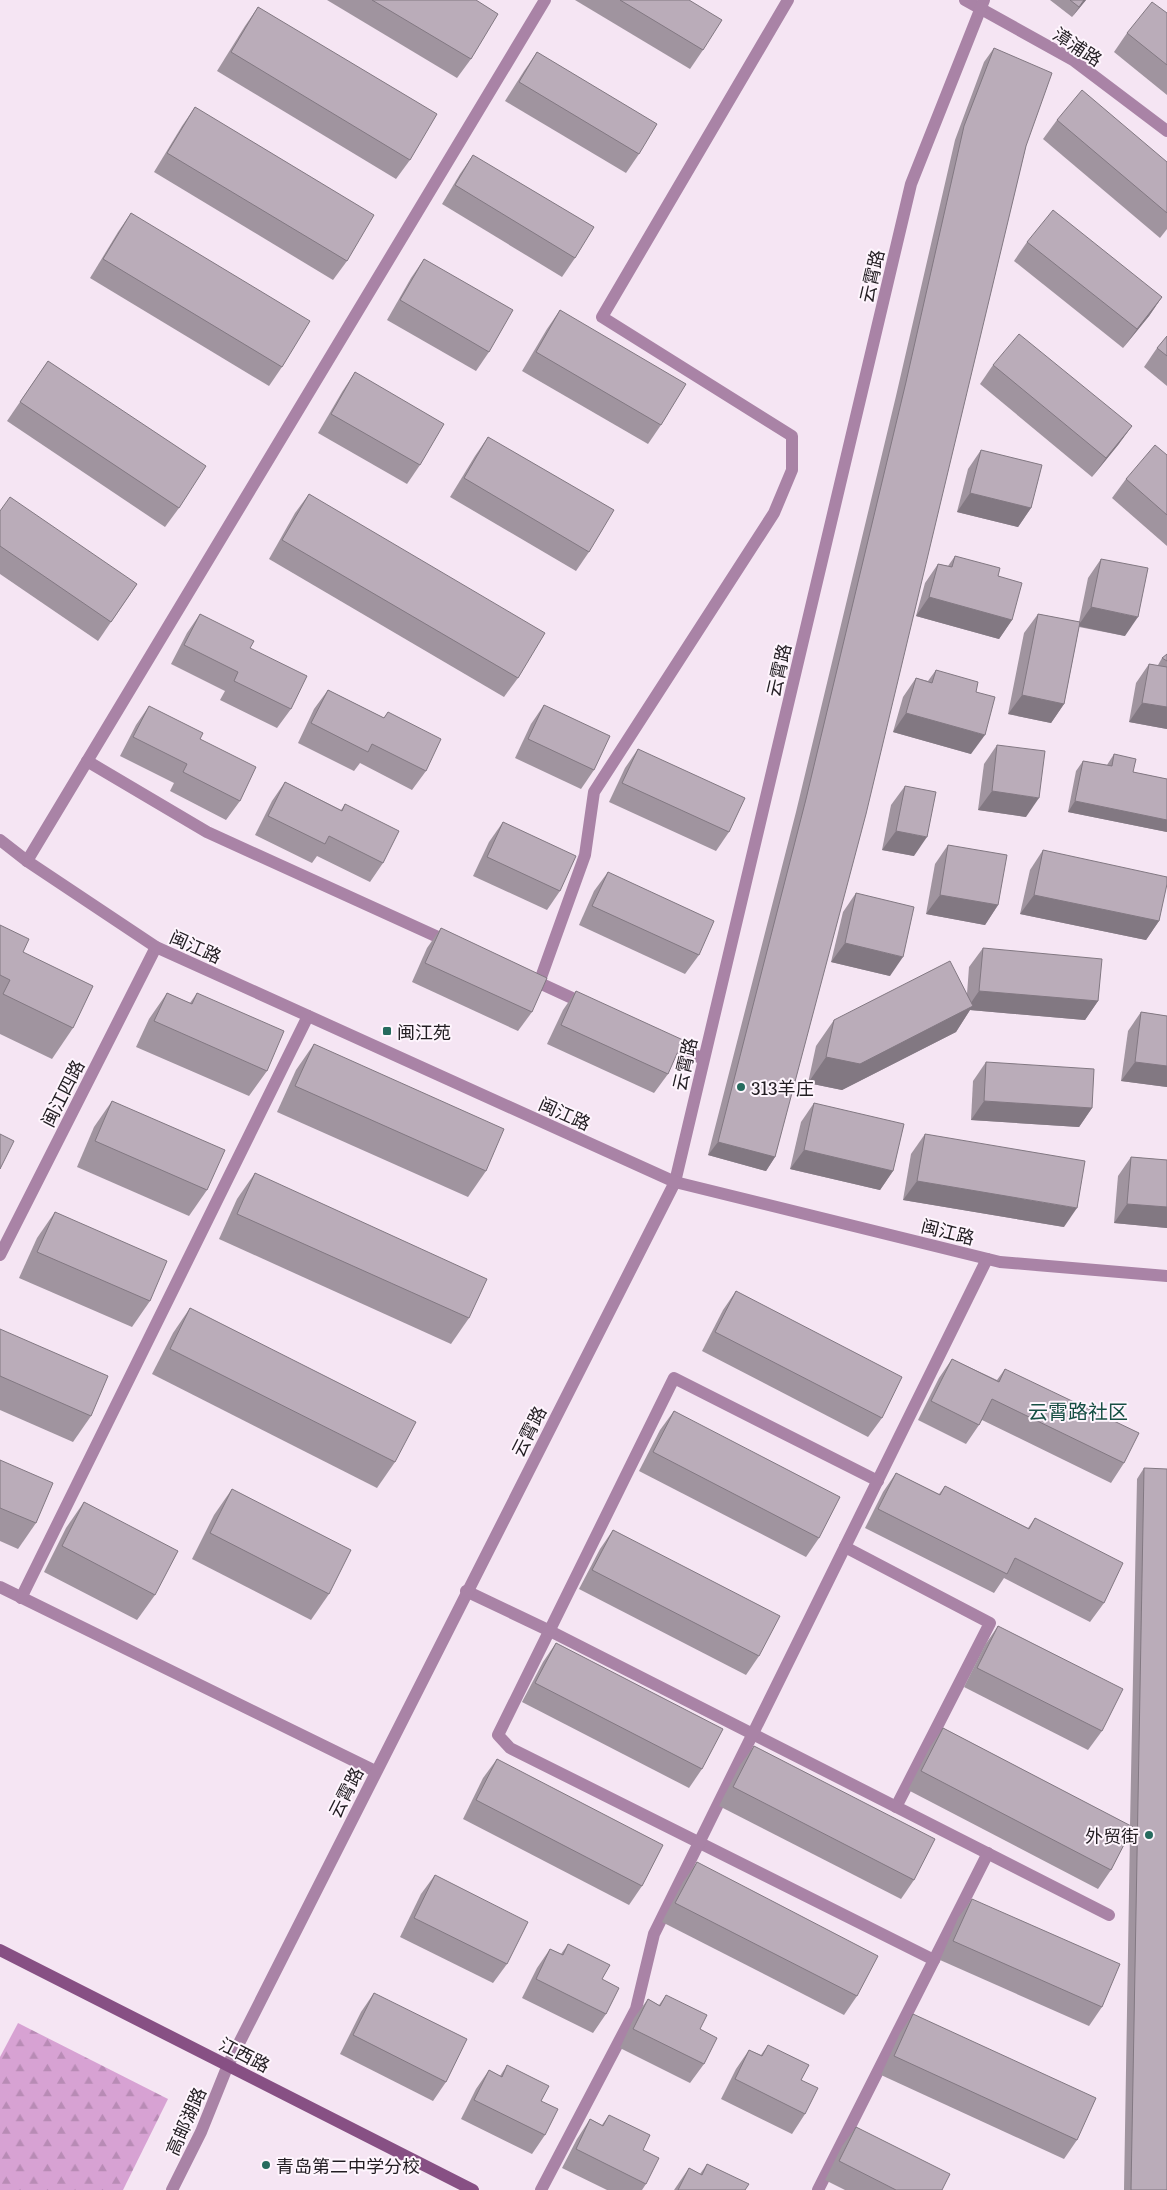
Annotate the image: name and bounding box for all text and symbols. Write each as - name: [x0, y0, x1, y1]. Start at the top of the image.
- street label: 漳浦路: [1048, 20, 1108, 72]
- street label: 云霄路: [852, 247, 890, 305]
- street label: 云霄路: [759, 641, 797, 699]
- street label: 闽江路: [166, 923, 226, 969]
- place label: 闽江苑: [397, 1018, 451, 1045]
- marker: 闽江苑: [381, 1025, 393, 1037]
- street label: 云霄路: [665, 1035, 703, 1093]
- street label: 闽江四路: [34, 1055, 90, 1131]
- place label: 313羊庄: [751, 1074, 814, 1101]
- marker: 313羊庄: [735, 1081, 747, 1093]
- street label: 闽江路: [535, 1090, 595, 1136]
- street label: 闽江路: [919, 1211, 977, 1251]
- district label: 云霄路社区: [1028, 1395, 1128, 1425]
- street label: 云霄路: [504, 1401, 552, 1461]
- street label: 云霄路: [321, 1762, 369, 1822]
- place label: 外贸街: [1085, 1822, 1139, 1849]
- marker: 外贸街: [1143, 1829, 1155, 1841]
- street label: 江西路: [215, 2030, 275, 2078]
- street label: 高邮湖路: [158, 2083, 212, 2159]
- place label: 青岛第二中学分校: [276, 2152, 420, 2179]
- marker: 青岛第二中学分校: [260, 2159, 272, 2171]

